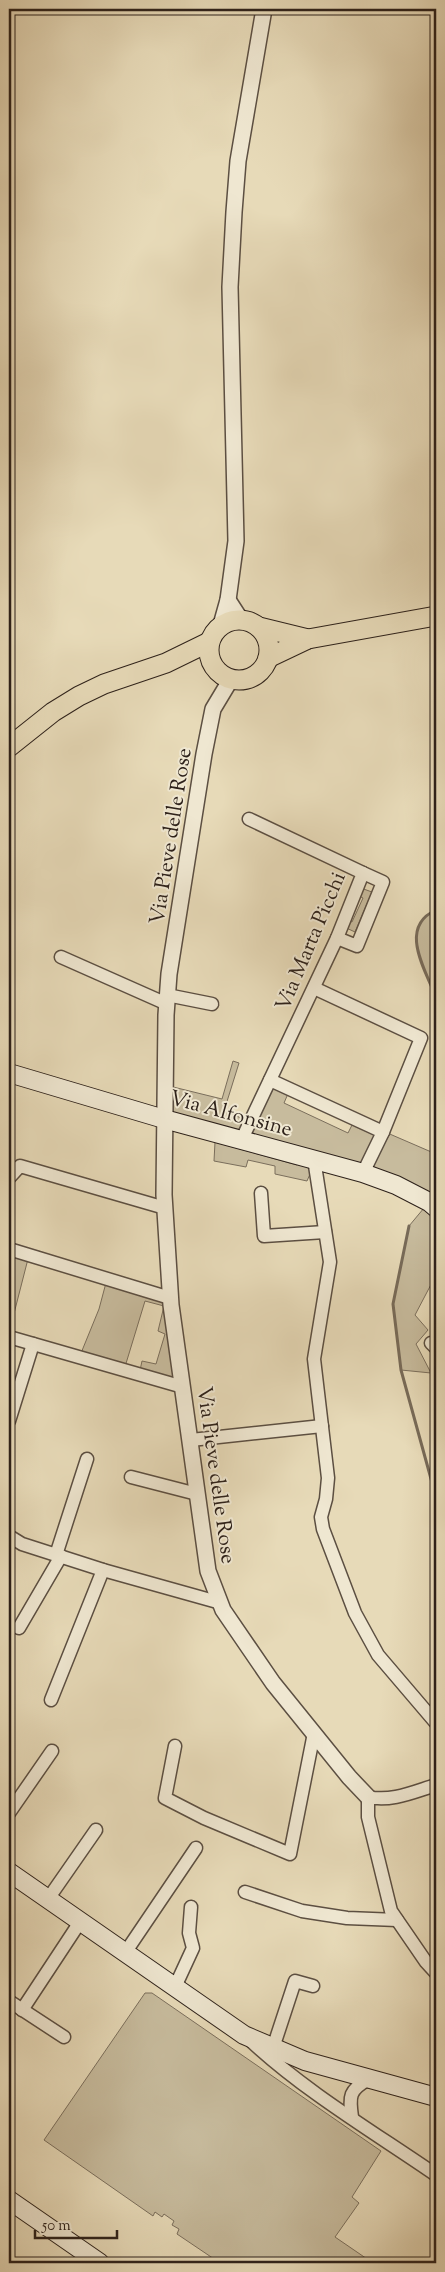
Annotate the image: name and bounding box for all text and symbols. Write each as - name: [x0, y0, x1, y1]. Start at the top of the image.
- street label: Via Pieve delle Rose: [143, 746, 201, 927]
- street label: Via Marta Picchi: [269, 868, 355, 1016]
- street label: Via Alfonsine: [166, 1084, 295, 1146]
- street label: Via Pieve delle Rose: [188, 1385, 242, 1566]
- scale bar: [35, 2207, 118, 2239]
- text: 50 m: [41, 2216, 71, 2237]

